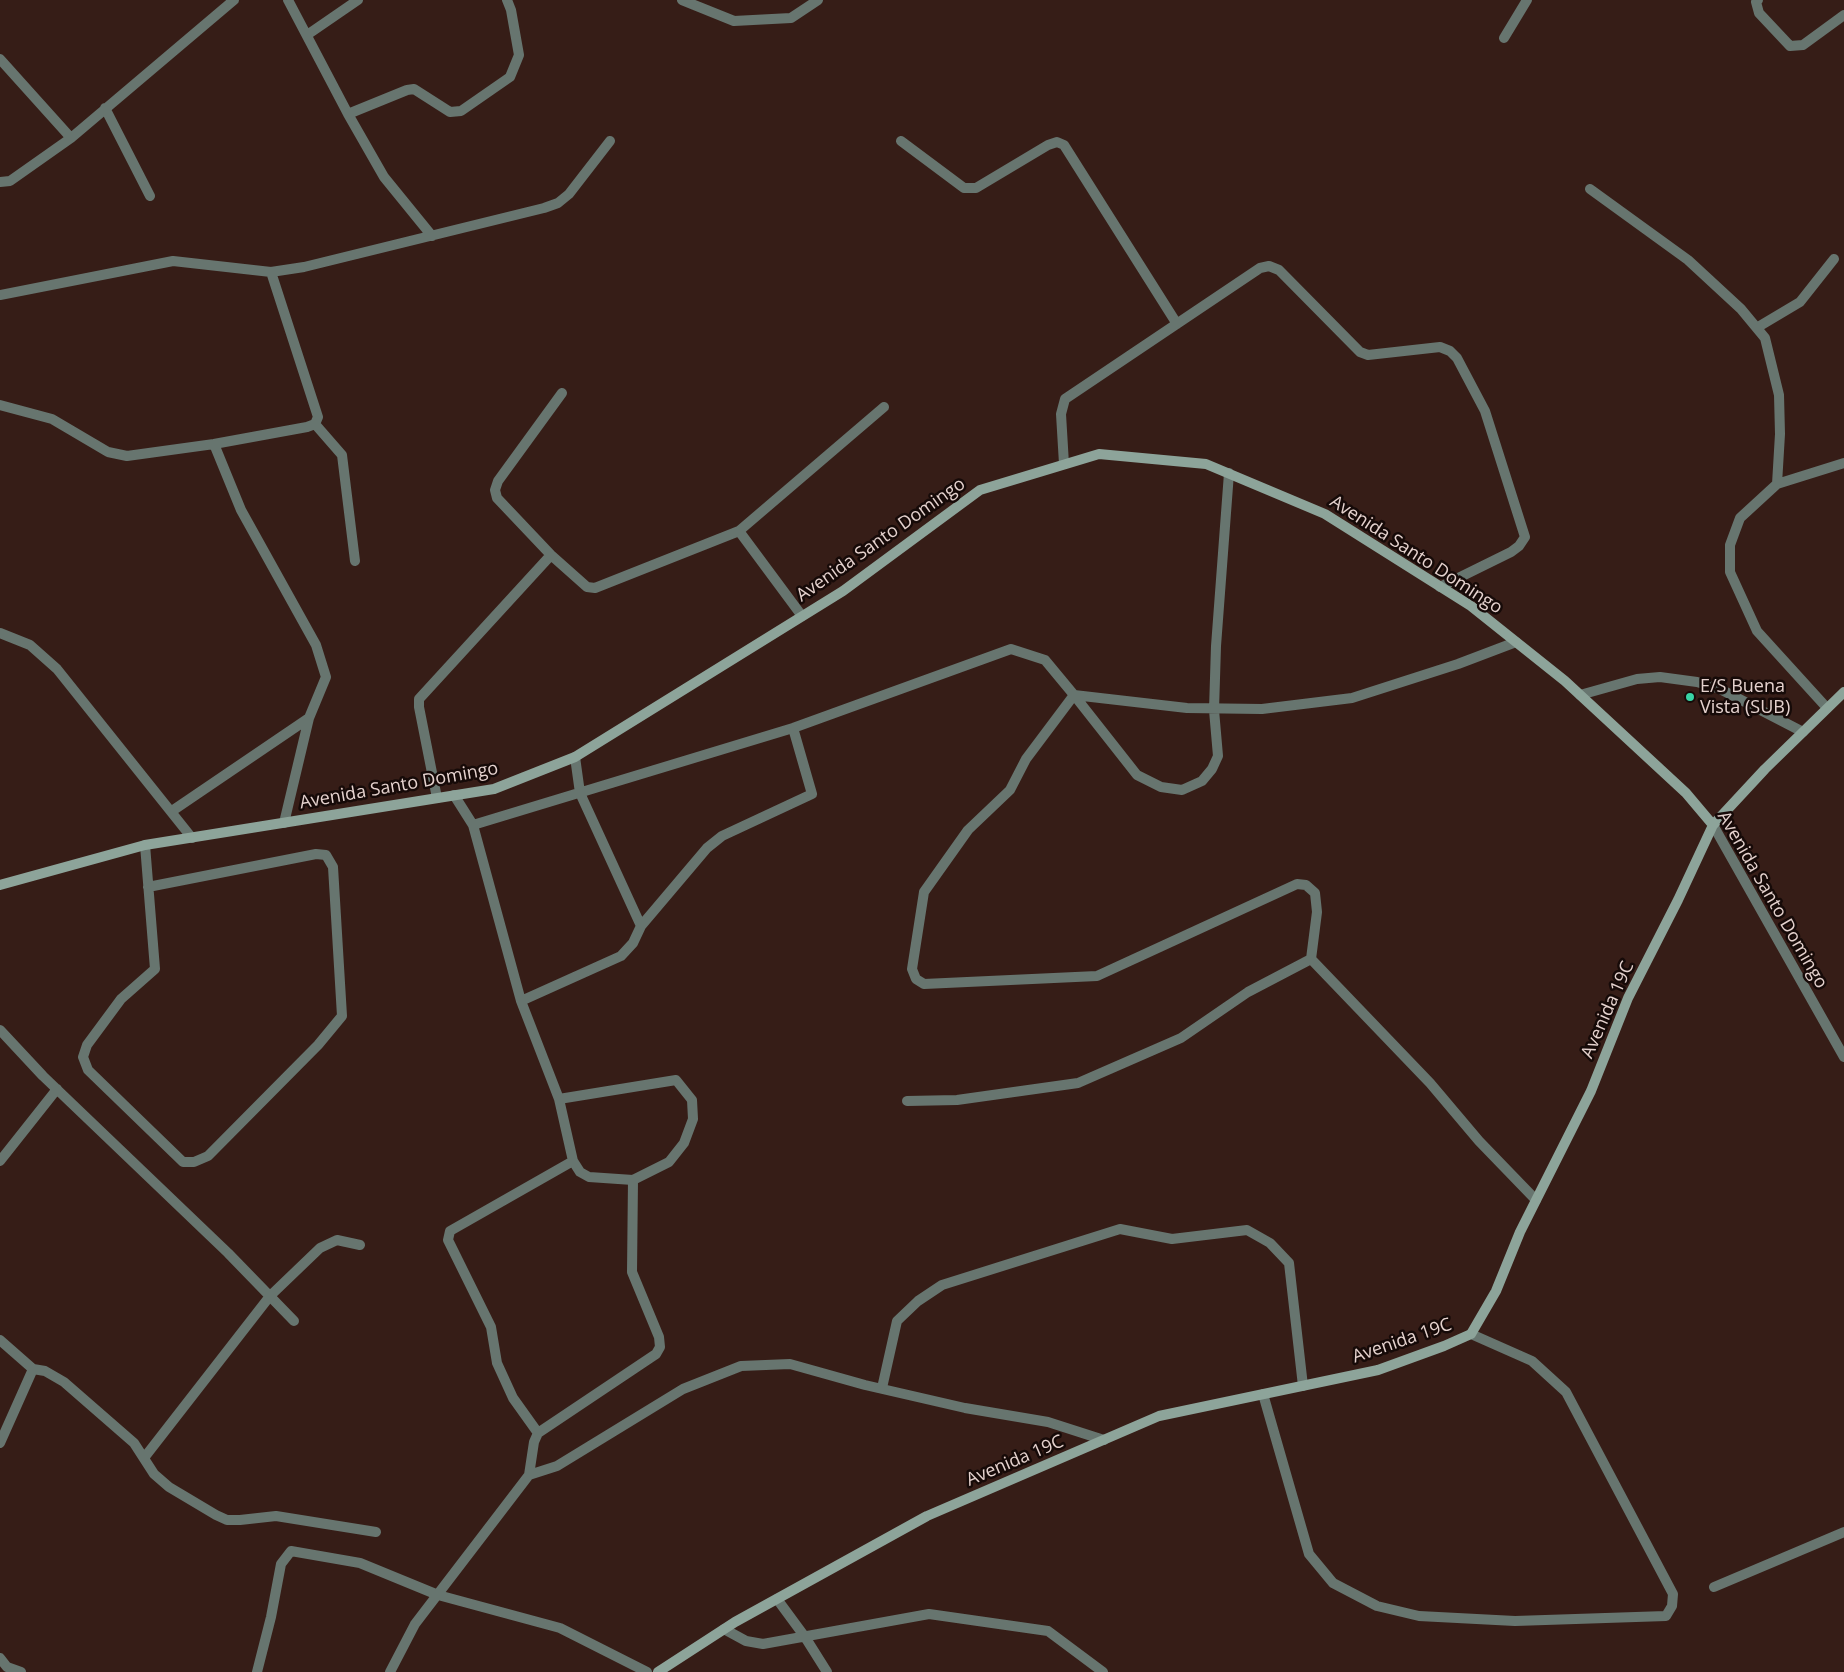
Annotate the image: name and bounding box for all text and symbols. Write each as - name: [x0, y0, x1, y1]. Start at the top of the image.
- street label: Avenida Santo Domingo: [792, 473, 970, 607]
- street label: Avenida Santo Domingo: [1326, 491, 1506, 619]
- place label: E/S Buena Vista (SUB): [1700, 676, 1790, 719]
- marker: E/S Buena Vista (SUB): [1684, 691, 1696, 703]
- street label: Avenida Santo Domingo: [298, 758, 500, 814]
- street label: Avenida Santo Domingo: [1712, 807, 1832, 993]
- street label: Avenida 19C: [1577, 958, 1639, 1062]
- street label: Avenida 19C: [1349, 1314, 1455, 1368]
- street label: Avenida 19C: [963, 1431, 1067, 1491]

